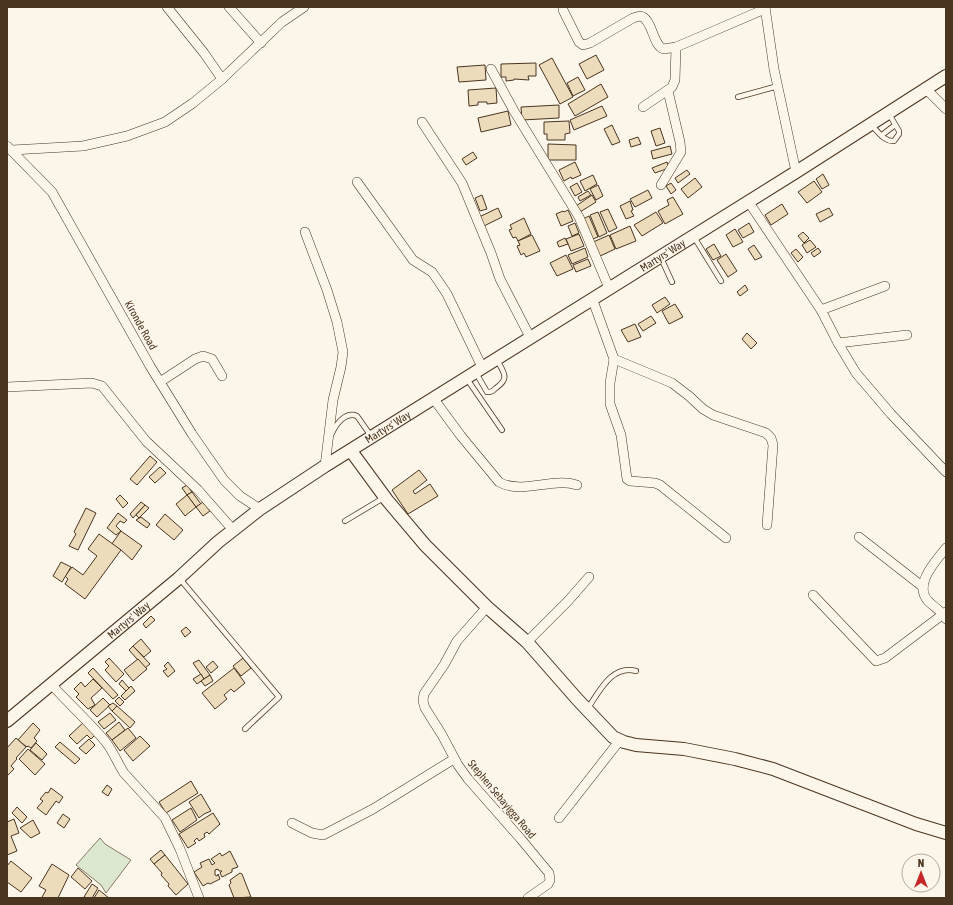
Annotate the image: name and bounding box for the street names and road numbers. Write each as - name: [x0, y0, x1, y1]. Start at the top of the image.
- street label: Martyrs' Way: [638, 236, 688, 274]
- street label: Kironde Road: [123, 298, 159, 352]
- street label: Martyrs' Way: [363, 408, 413, 446]
- street label: Martyrs' Way: [105, 599, 152, 641]
- street label: Stephen Sebayigga Road: [466, 757, 538, 841]

